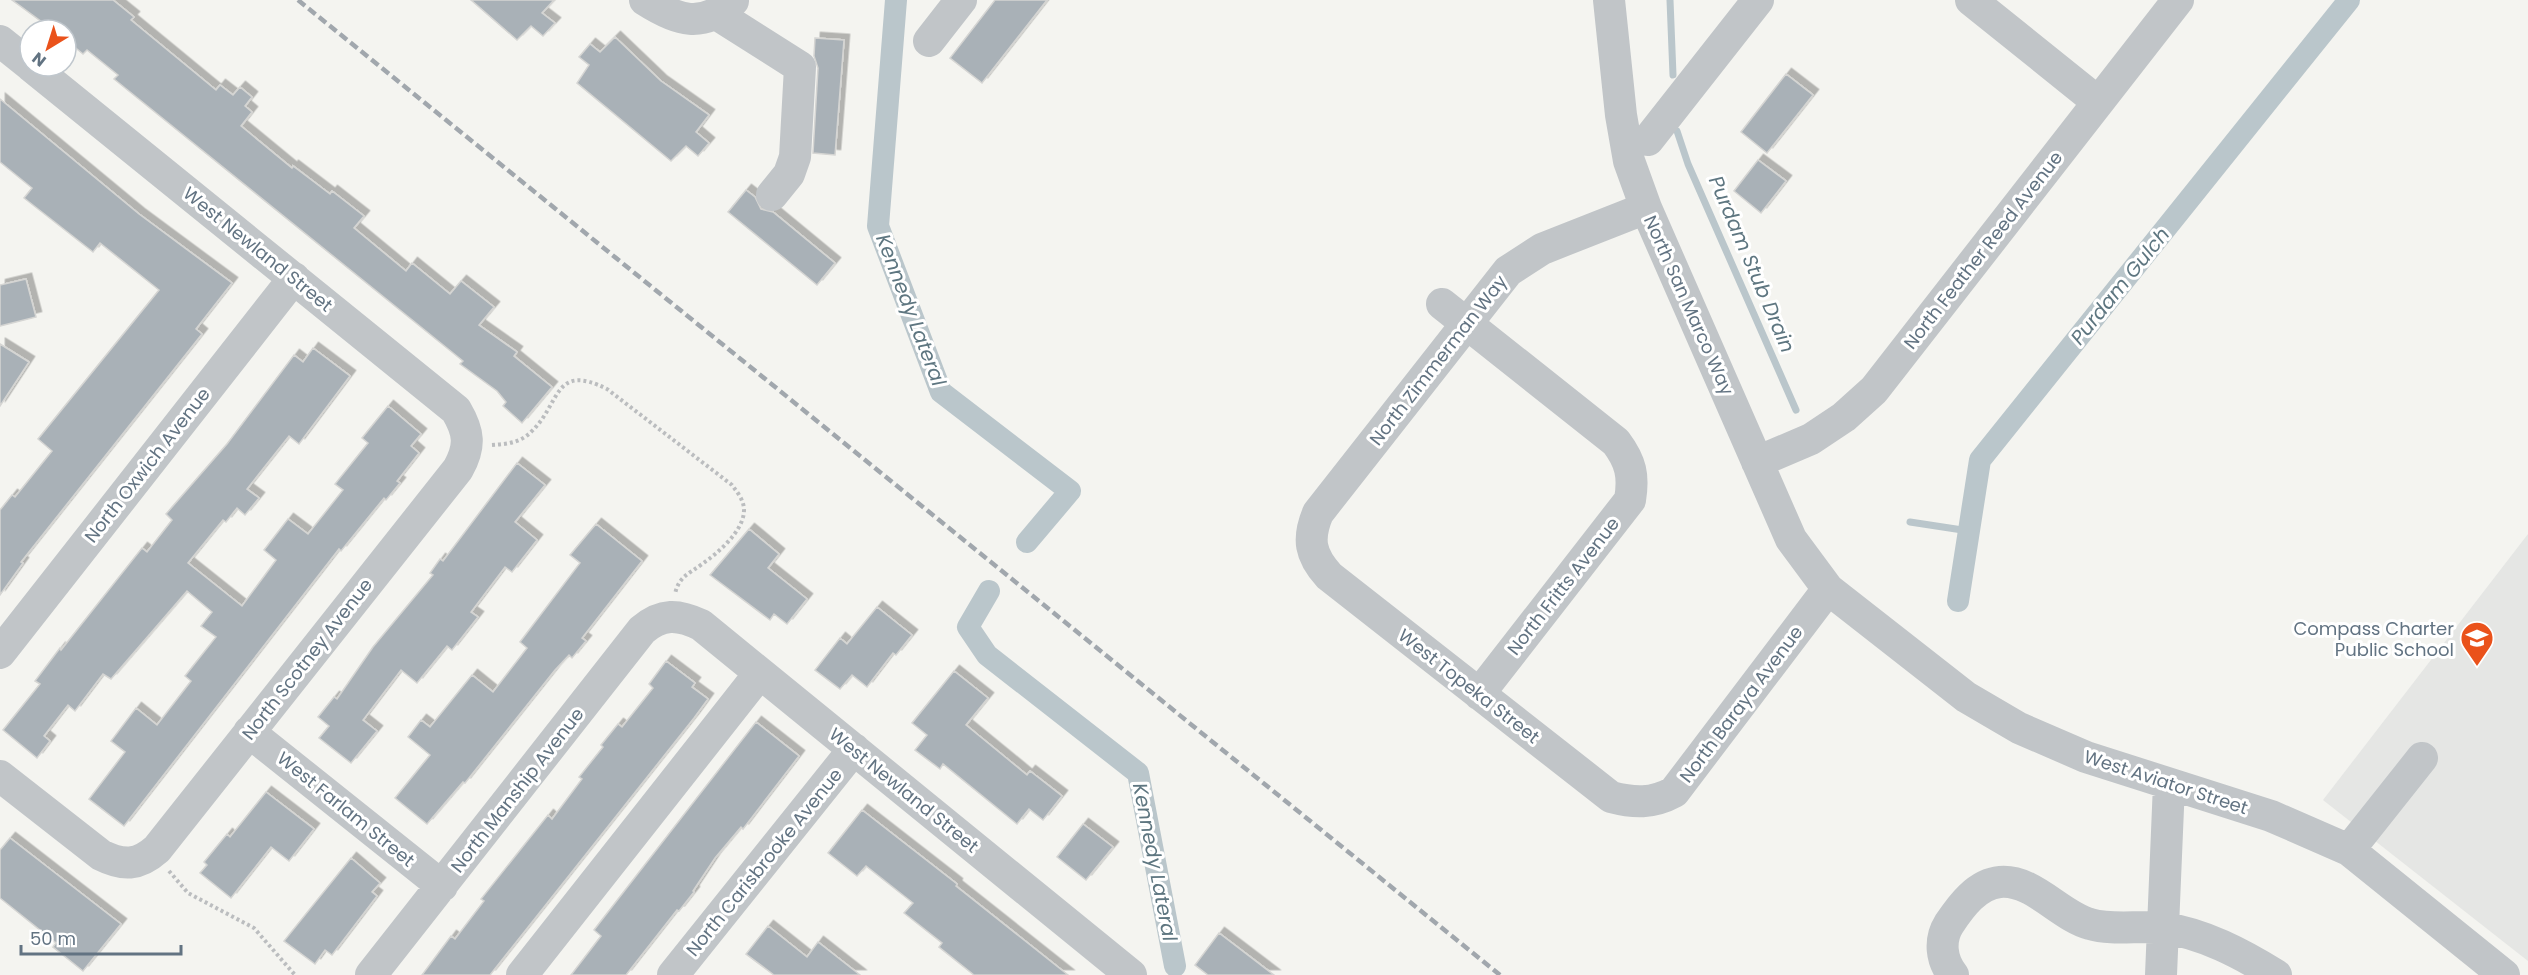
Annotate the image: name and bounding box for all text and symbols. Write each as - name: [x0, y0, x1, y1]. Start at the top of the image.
- north arrow: [18, 18, 78, 78]
- text: N: [27, 47, 51, 72]
- street label: North Feather Reed Avenue: [1898, 146, 2068, 354]
- water label: Purdam Stub Drain: [1702, 171, 1802, 357]
- street label: West Newland Street: [178, 181, 338, 317]
- street label: North San Marco Way: [1638, 211, 1740, 399]
- water label: Purdam Gulch: [2064, 221, 2176, 351]
- water label: Kennedy Lateral: [869, 230, 953, 390]
- street label: North Zimmerman Way: [1364, 270, 1512, 450]
- street label: North Oxwich Avenue: [78, 382, 216, 548]
- street label: North Fritts Avenue: [1501, 512, 1625, 660]
- street label: North Scotney Avenue: [236, 573, 378, 745]
- place label: Compass Charter Public School: [2293, 616, 2454, 662]
- street label: North Baraya Avenue: [1674, 620, 1808, 788]
- school or university icon: Compass Charter Public School: [2459, 620, 2495, 667]
- street label: West Topeka Street: [1393, 623, 1545, 749]
- street label: North Manship Avenue: [445, 702, 589, 878]
- street label: West Newland Street: [824, 722, 984, 858]
- street label: West Aviator Street: [2081, 744, 2251, 820]
- street label: West Farlam Street: [272, 746, 420, 872]
- street label: North Carisbrooke Avenue: [680, 763, 848, 961]
- water label: Kennedy Lateral: [1126, 780, 1184, 944]
- scale bar: [21, 918, 182, 956]
- text: 50 m: [30, 926, 76, 951]

